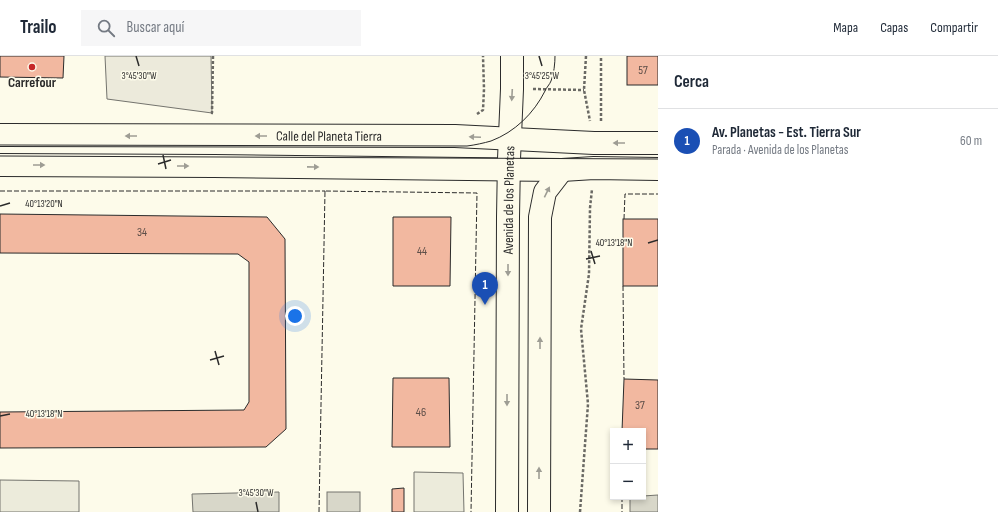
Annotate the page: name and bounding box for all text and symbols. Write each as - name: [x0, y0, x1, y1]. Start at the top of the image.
- search box: [81, 10, 361, 46]
- text: Trailo: [20, 16, 57, 39]
- icon: search: [95, 17, 117, 39]
- text: Buscar aquí: [127, 18, 184, 37]
- text: Mapa: [833, 19, 858, 36]
- text: Capas: [880, 19, 908, 36]
- text: Compartir: [930, 19, 978, 36]
- marker: Carrefour: [27, 62, 37, 72]
- house number: 57: [638, 63, 648, 78]
- text: 3°45'30"W: [122, 70, 157, 82]
- text: 3°45'25"W: [525, 70, 560, 82]
- text: Cerca: [674, 72, 709, 92]
- place label: Carrefour: [8, 74, 57, 91]
- one-way arrow: [509, 89, 515, 102]
- text: Av. Planetas - Est. Tierra Sur: [712, 123, 861, 142]
- street label: Calle del Planeta Tierra: [276, 128, 382, 145]
- one-way arrow: [124, 133, 137, 139]
- one-way arrow: [254, 133, 267, 139]
- text: 1: [684, 133, 690, 149]
- text: 60 m: [960, 133, 982, 149]
- one-way arrow: [469, 134, 481, 141]
- one-way arrow: [612, 140, 625, 146]
- text: Parada · Avenida de los Planetas: [712, 142, 849, 158]
- street label: Avenida de los Planetas: [500, 145, 519, 255]
- one-way arrow: [33, 162, 46, 168]
- one-way arrow: [177, 163, 190, 169]
- one-way arrow: [307, 164, 320, 170]
- one-way arrow: [544, 186, 550, 198]
- text: 40°13'20"N: [25, 198, 63, 210]
- house number: 34: [137, 225, 147, 240]
- text: 40°13'18"N: [596, 237, 632, 249]
- house number: 44: [417, 244, 427, 259]
- one-way arrow: [505, 264, 511, 277]
- pin: 1: [472, 272, 498, 305]
- your location: [285, 306, 305, 326]
- one-way arrow: [537, 336, 543, 349]
- one-way arrow: [504, 394, 510, 407]
- house number: 37: [635, 398, 645, 413]
- house number: 46: [416, 405, 426, 420]
- text: 40°13'18"N: [26, 408, 62, 420]
- map controls: [610, 428, 646, 500]
- button: +: [610, 428, 646, 464]
- button: −: [610, 464, 646, 500]
- one-way arrow: [536, 466, 542, 479]
- text: 3°45'30"W: [239, 487, 274, 499]

